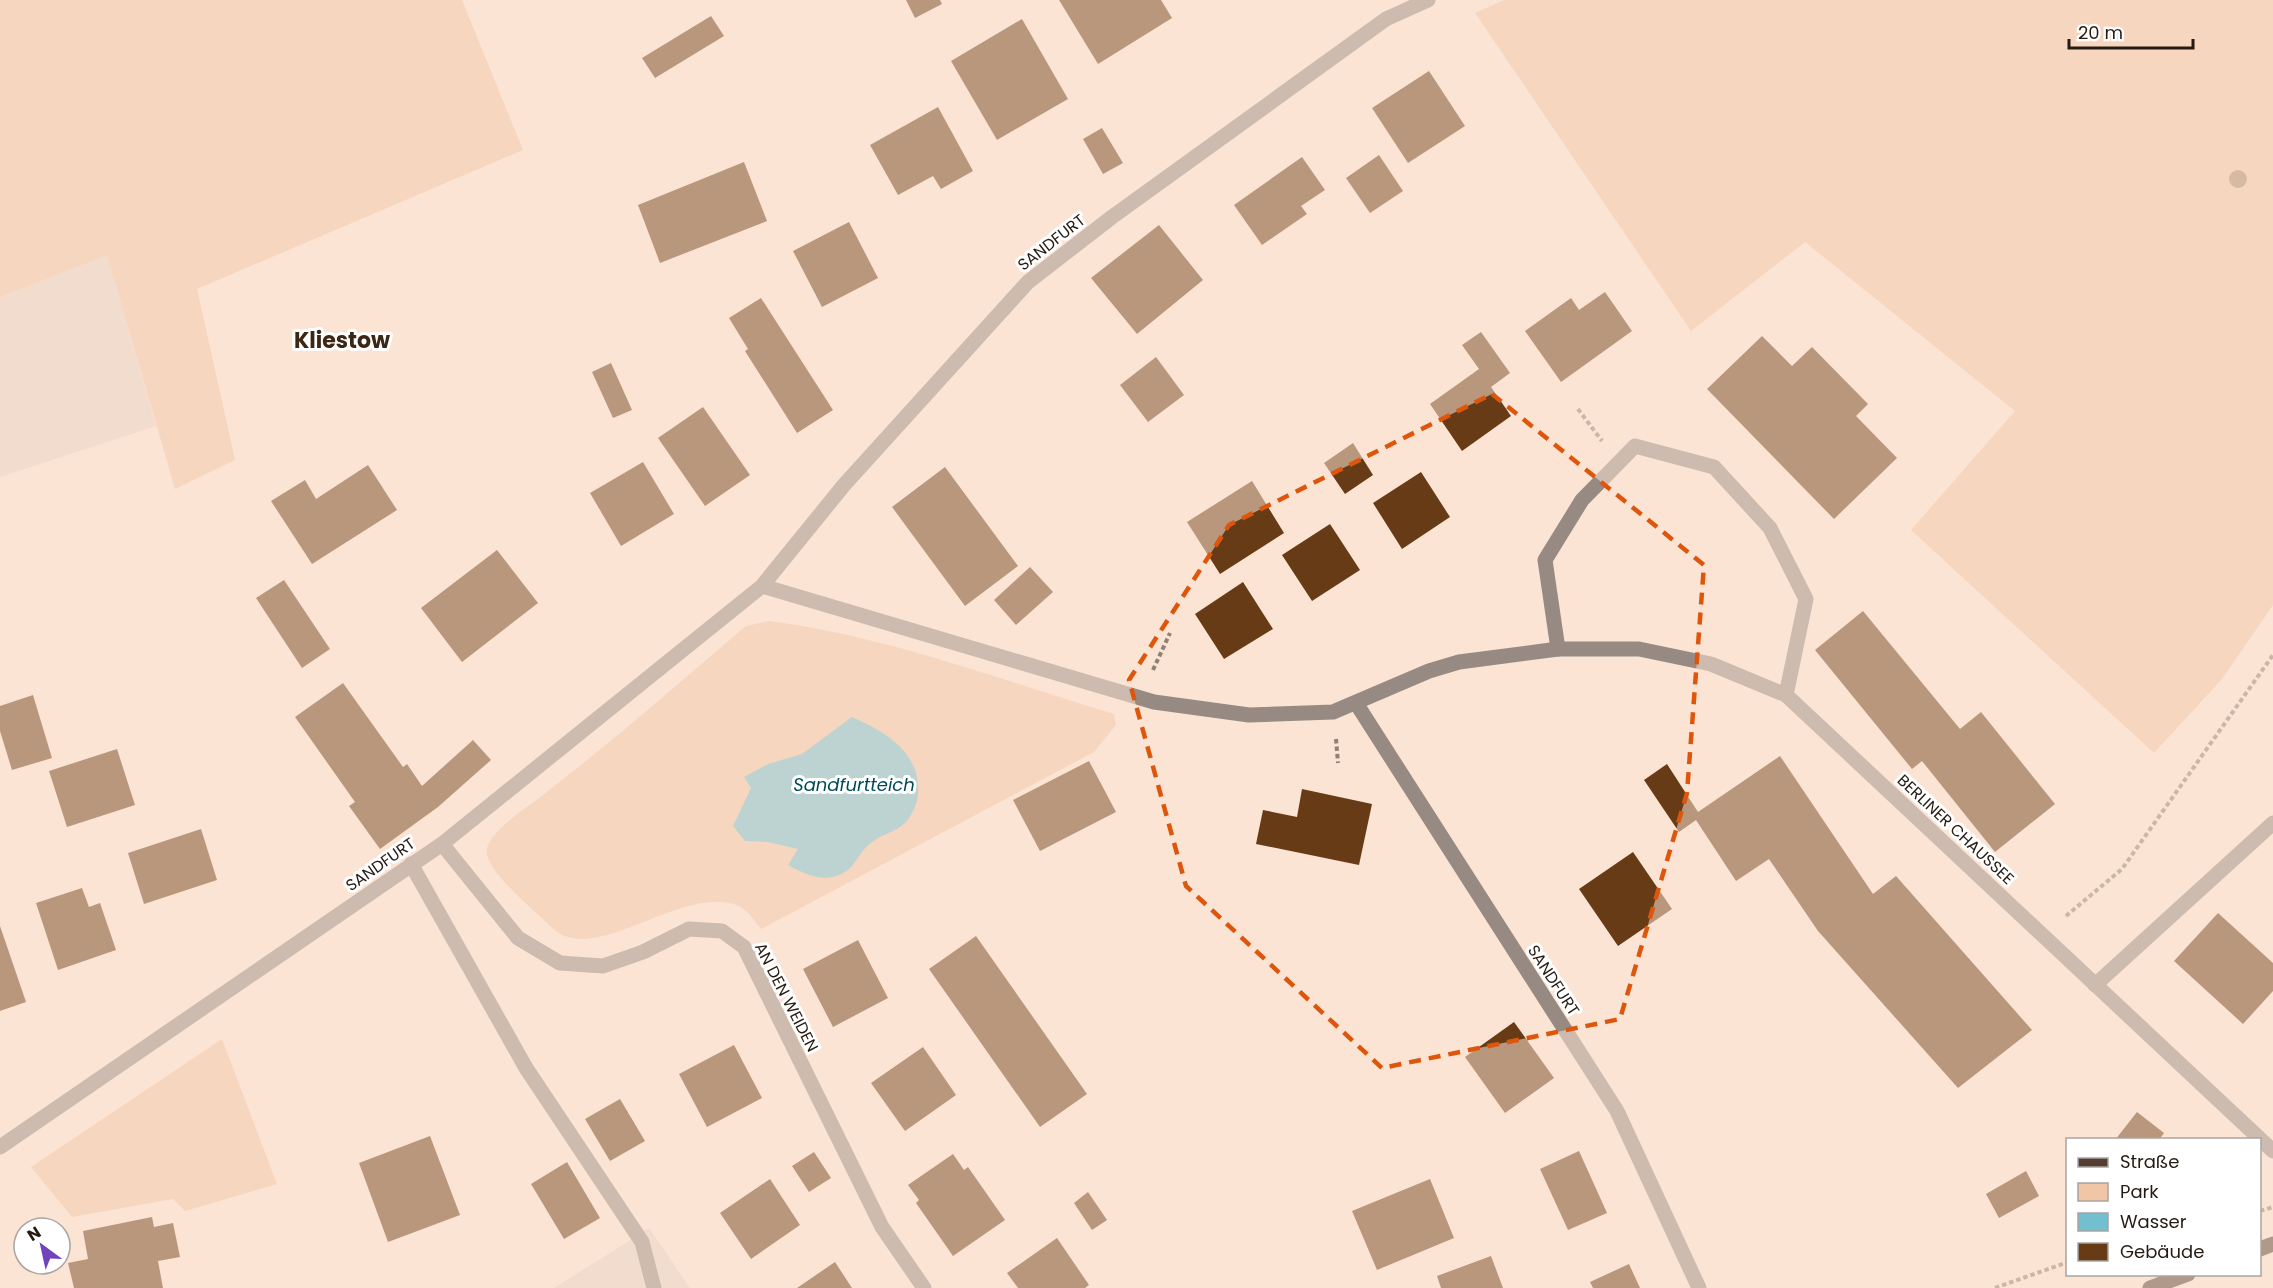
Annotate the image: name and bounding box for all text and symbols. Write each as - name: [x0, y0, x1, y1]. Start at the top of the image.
- scale bar: [2069, 12, 2194, 50]
- text: 20 m: [2078, 20, 2123, 45]
- street label: SANDFURT: [1013, 208, 1090, 276]
- district label: Kliestow: [294, 325, 390, 356]
- street label: BERLINER CHAUSSEE: [1892, 769, 2019, 890]
- water label: Sandfurtteich: [793, 772, 915, 797]
- street label: SANDFURT: [341, 832, 420, 897]
- street label: AN DEN WEIDEN: [749, 939, 824, 1056]
- street label: SANDFURT: [1522, 940, 1585, 1020]
- legend: [2066, 1138, 2261, 1276]
- text: Straße: [2120, 1149, 2179, 1174]
- text: Park: [2120, 1179, 2159, 1204]
- text: Wasser: [2120, 1209, 2187, 1234]
- north arrow: [12, 1216, 72, 1276]
- text: N: [23, 1221, 45, 1247]
- text: Gebäude: [2120, 1239, 2204, 1264]

